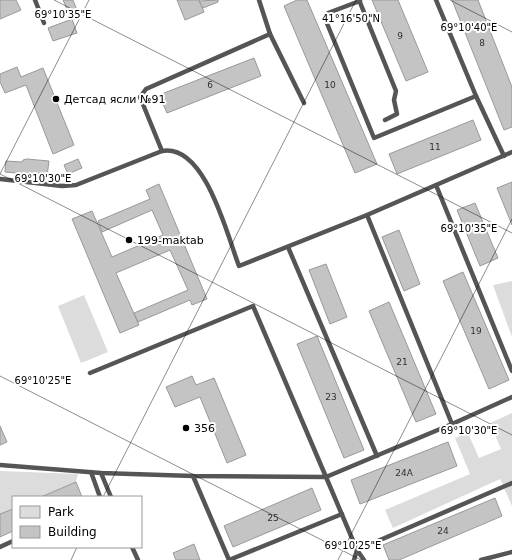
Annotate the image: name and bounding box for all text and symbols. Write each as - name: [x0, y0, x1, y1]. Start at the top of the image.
- text: 69°10'35"E: [35, 9, 91, 20]
- text: 41°16'50"N: [322, 13, 380, 24]
- text: 69°10'40"E: [441, 22, 497, 33]
- house number: 9: [397, 31, 403, 41]
- house number: 8: [479, 38, 485, 48]
- house number: 6: [207, 80, 213, 90]
- house number: 10: [324, 80, 336, 90]
- place label: Детсад ясли №91: [64, 93, 165, 106]
- marker: Детсад ясли №91: [51, 94, 61, 104]
- house number: 11: [429, 142, 441, 152]
- text: 69°10'30"E: [15, 173, 71, 184]
- text: 69°10'35"E: [441, 223, 497, 234]
- place label: 199-maktab: [137, 234, 204, 247]
- marker: 199-maktab: [124, 235, 134, 245]
- house number: 19: [470, 326, 482, 336]
- house number: 21: [396, 357, 408, 367]
- text: 69°10'25"E: [15, 375, 71, 386]
- house number: 23: [325, 392, 337, 402]
- place label: 356: [194, 422, 215, 435]
- marker: 356: [181, 423, 191, 433]
- text: 69°10'30"E: [441, 425, 497, 436]
- house number: 24А: [395, 468, 414, 478]
- legend: [12, 496, 142, 548]
- text: Park: [48, 505, 74, 519]
- house number: 25: [267, 513, 279, 523]
- text: Building: [48, 525, 97, 539]
- house number: 24: [437, 526, 449, 536]
- text: 69°10'25"E: [325, 540, 381, 551]

